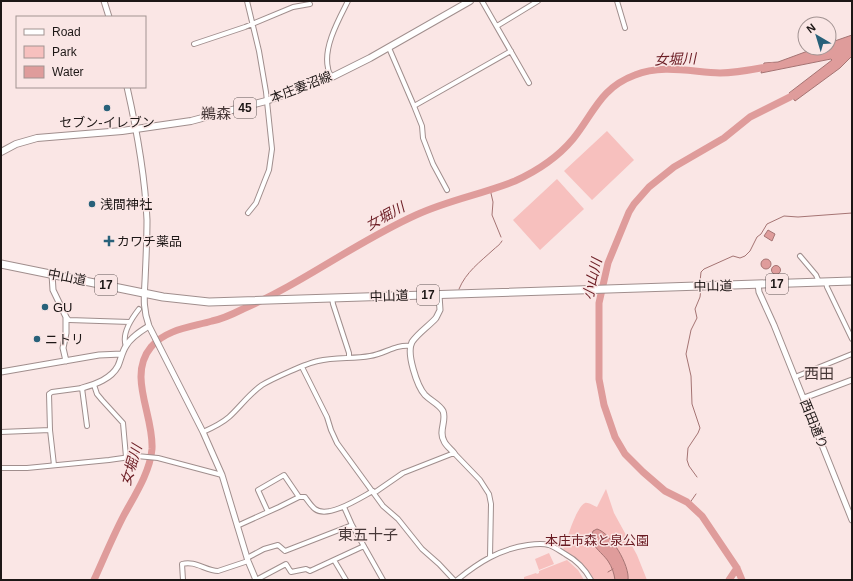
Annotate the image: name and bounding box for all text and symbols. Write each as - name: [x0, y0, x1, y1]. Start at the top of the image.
- legend: [16, 16, 146, 88]
- north arrow: [797, 16, 837, 56]
- text: N: [804, 21, 818, 35]
- text: Road: [52, 25, 81, 39]
- text: Park: [52, 45, 78, 59]
- water label: 女堀川: [654, 50, 698, 68]
- text: Water: [52, 65, 84, 79]
- street label: 本庄妻沼線: [268, 68, 334, 106]
- road number: 45: [234, 98, 256, 118]
- marker: セブン-イレブン: [102, 103, 112, 113]
- district label: 鵜森: [201, 105, 231, 122]
- place label: セブン-イレブン: [59, 115, 155, 130]
- place label: 浅間神社: [100, 197, 152, 212]
- water label: 女堀川: [363, 198, 409, 233]
- marker: 浅間神社: [87, 199, 97, 209]
- place label: カワチ薬品: [117, 234, 182, 249]
- marker: カワチ薬品: [104, 236, 114, 246]
- water label: 小山川: [579, 255, 605, 301]
- street label: 中山道: [46, 266, 88, 288]
- road number: 17: [766, 274, 788, 294]
- road number: 17: [95, 275, 117, 295]
- street label: 中山道: [693, 278, 733, 294]
- road number: 17: [417, 285, 439, 305]
- street label: 中山道: [369, 288, 409, 304]
- place label: GU: [53, 300, 73, 315]
- marker: GU: [40, 302, 50, 312]
- place label: ニトリ: [45, 332, 84, 347]
- marker: ニトリ: [32, 334, 42, 344]
- district label: 西田: [804, 365, 834, 382]
- street label: 西田通り: [797, 397, 831, 451]
- water label: 女堀川: [117, 441, 145, 487]
- district label: 東五十子: [338, 526, 398, 543]
- park label: 本庄市森と泉公園: [545, 533, 649, 548]

